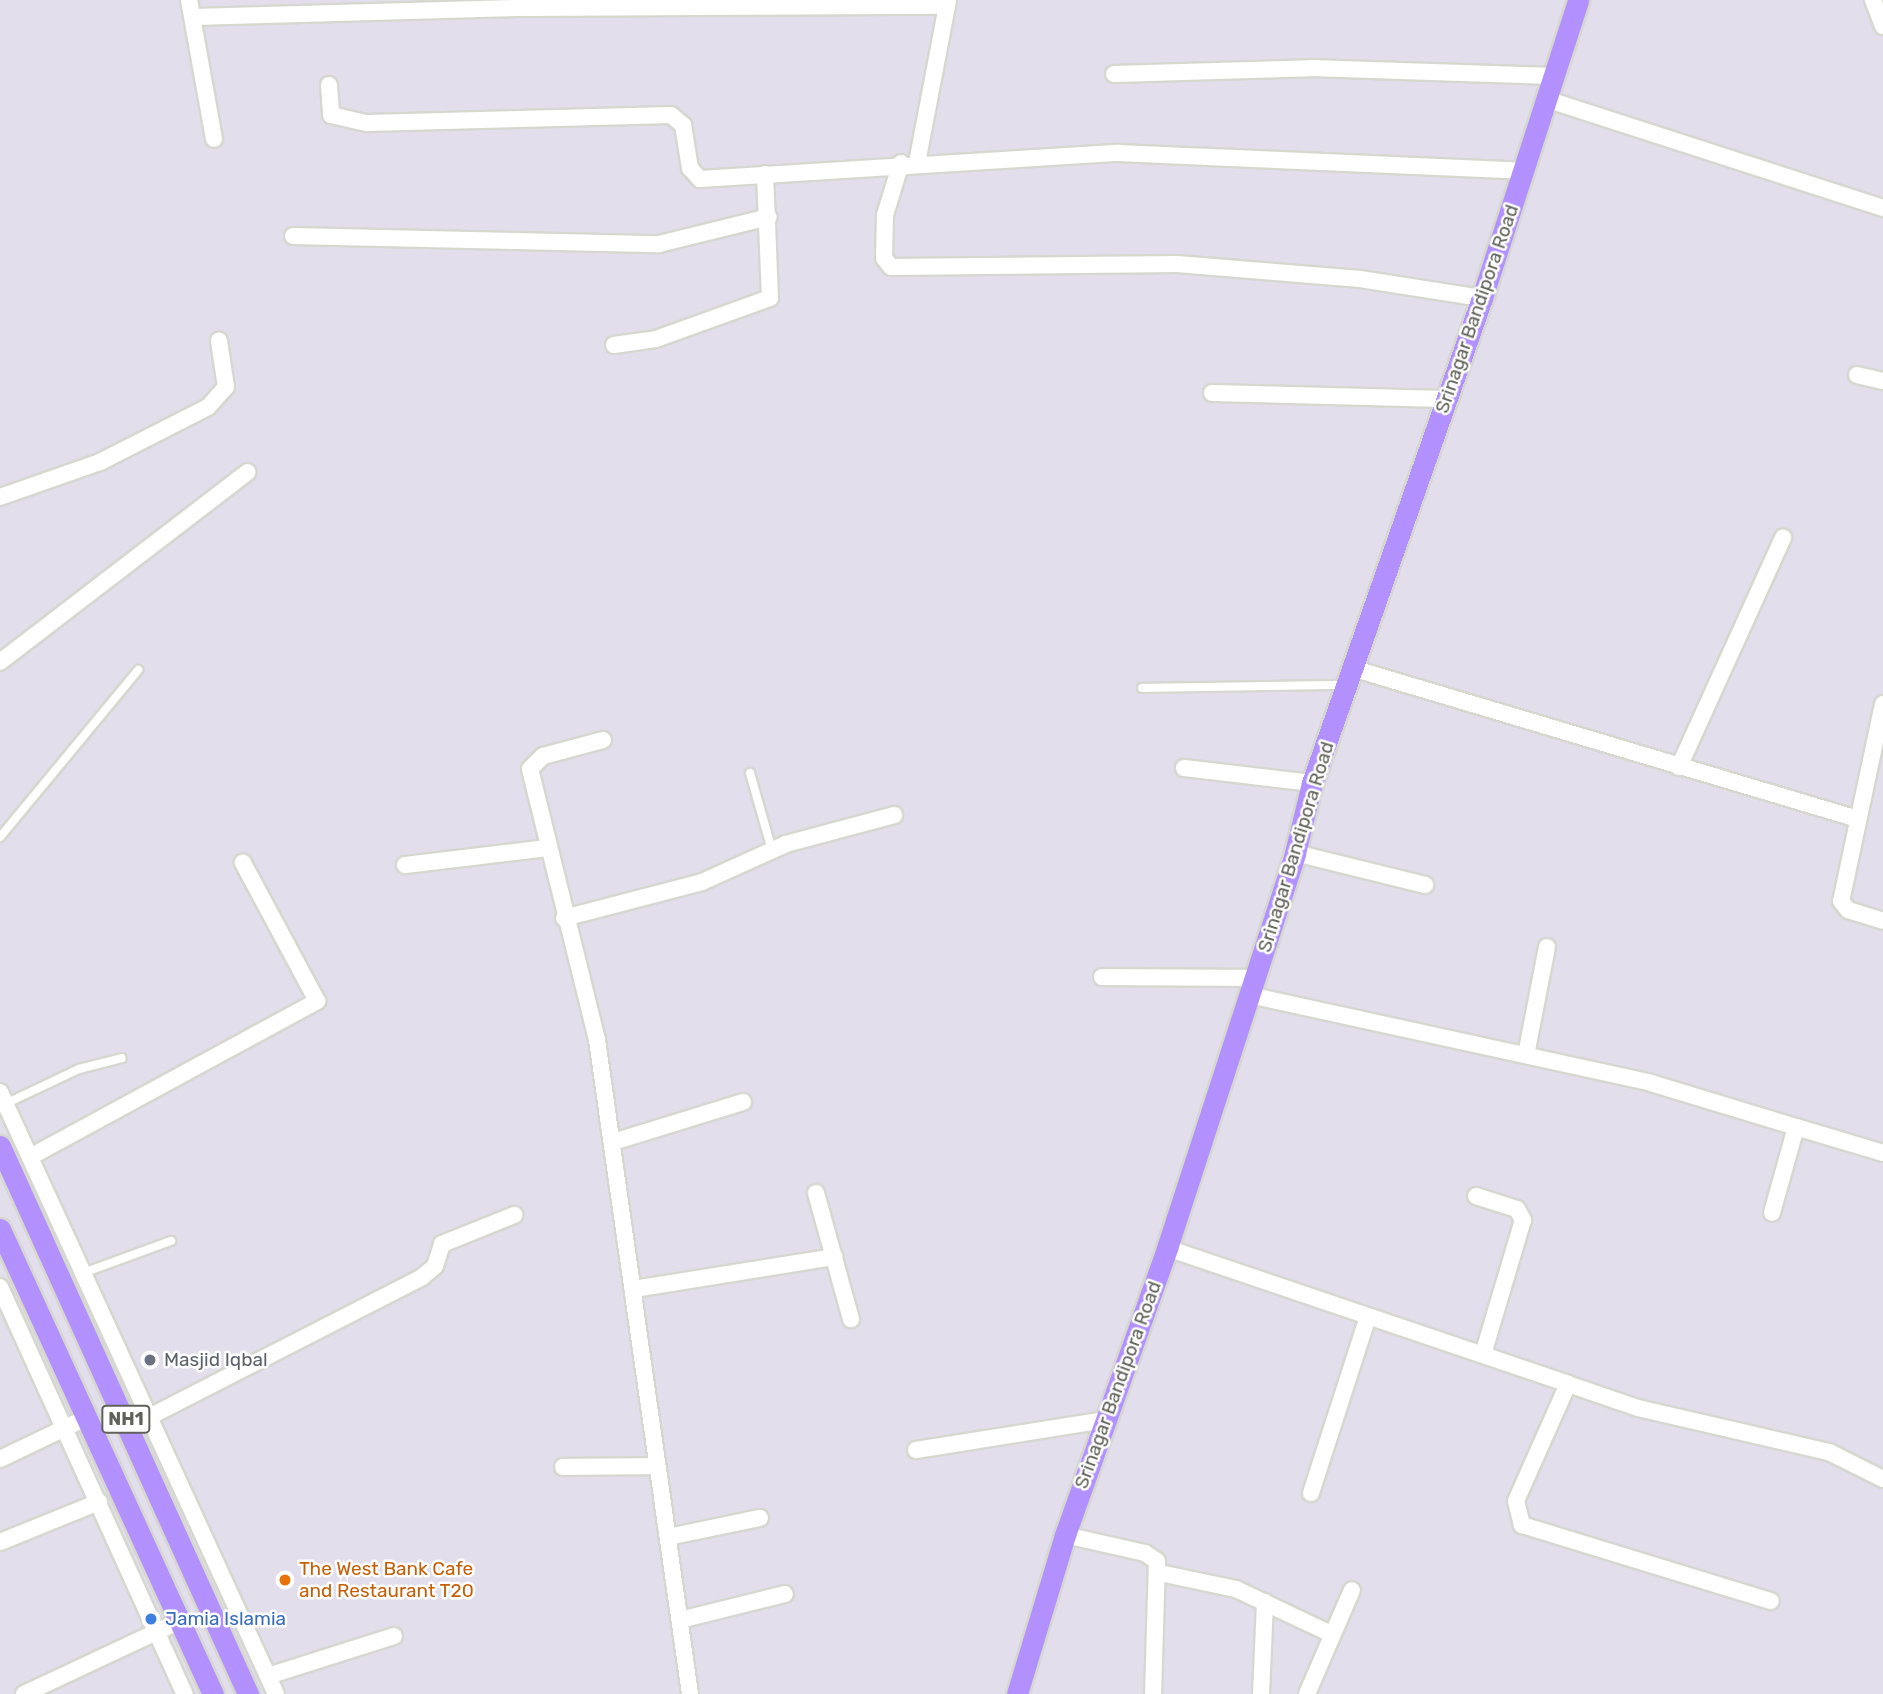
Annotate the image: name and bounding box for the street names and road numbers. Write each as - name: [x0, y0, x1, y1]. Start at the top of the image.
- street label: Srinagar Bandipora Road: [1431, 202, 1523, 416]
- street label: Srinagar Bandipora Road: [1253, 739, 1339, 955]
- street label: Srinagar Bandipora Road: [1070, 1278, 1166, 1492]
- road number: NH1: [100, 1404, 152, 1434]

